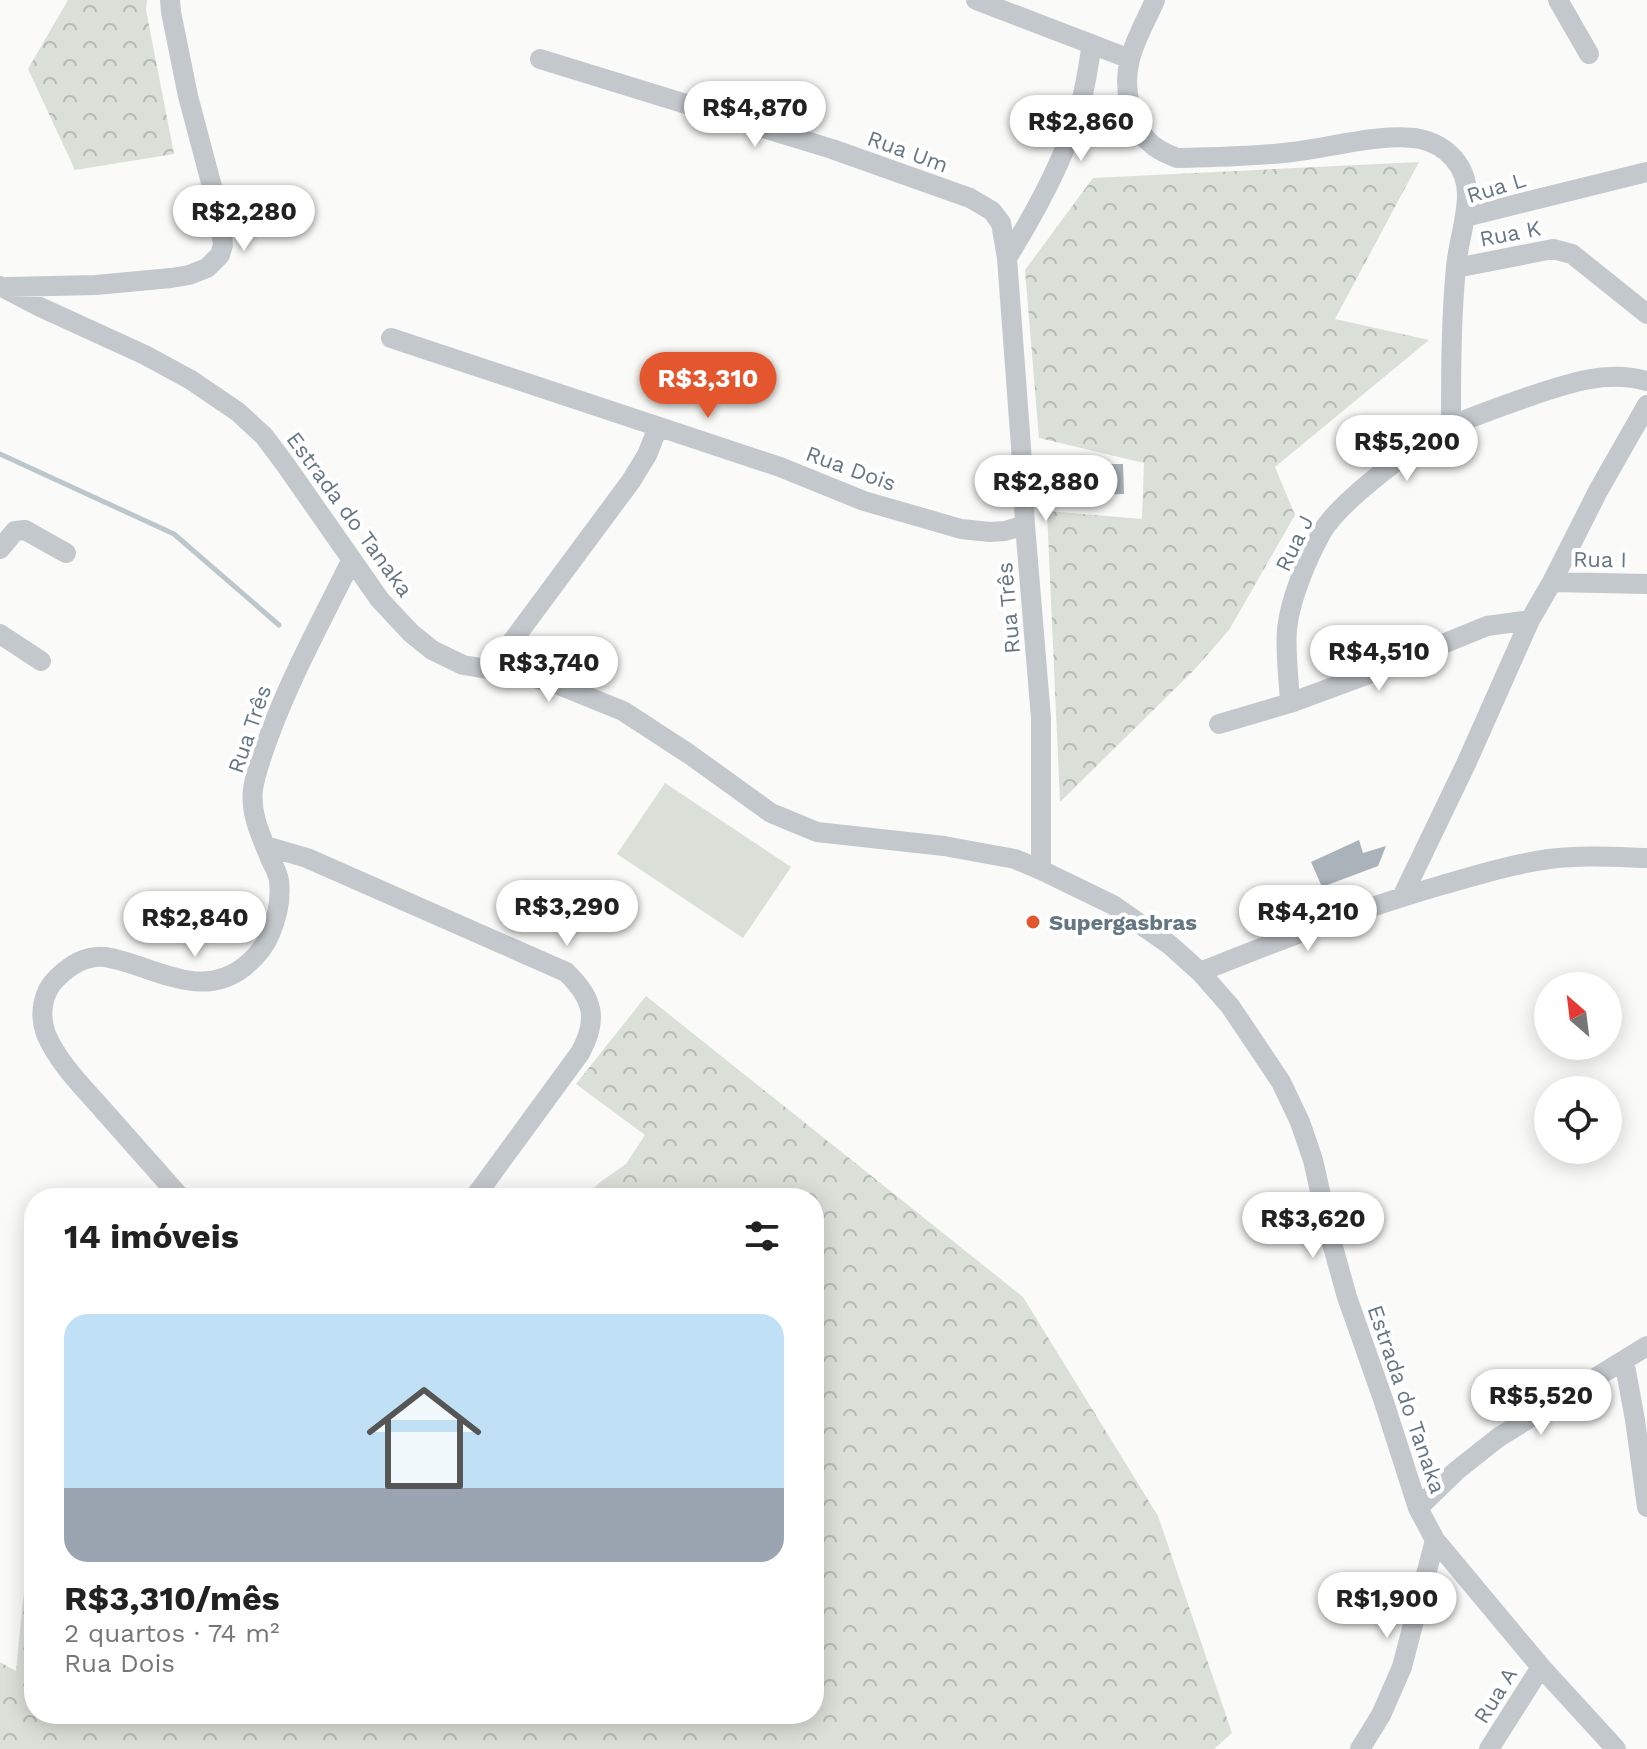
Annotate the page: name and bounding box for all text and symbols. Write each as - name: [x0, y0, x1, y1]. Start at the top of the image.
- pin: R$4,870: [681, 81, 829, 149]
- text: R$4,870: [702, 92, 808, 122]
- pin: R$2,860: [1007, 95, 1155, 163]
- text: R$2,860: [1028, 106, 1134, 136]
- street label: Rua Um: [864, 125, 951, 178]
- street label: Rua L: [1464, 167, 1529, 208]
- pin: R$2,280: [170, 185, 318, 253]
- text: R$2,280: [191, 196, 297, 226]
- street label: Rua K: [1477, 215, 1543, 252]
- pin: R$3,310: [634, 352, 782, 420]
- text: R$3,310: [658, 363, 758, 393]
- pin: R$5,200: [1333, 415, 1481, 483]
- text: R$5,200: [1354, 426, 1460, 456]
- street label: Estrada do Tanaka: [281, 427, 418, 602]
- street label: Rua Dois: [802, 441, 899, 496]
- pin: R$2,880: [972, 455, 1120, 523]
- text: R$2,880: [993, 466, 1099, 496]
- street label: Rua J: [1270, 511, 1319, 575]
- street label: Rua I: [1573, 547, 1627, 572]
- street label: Rua Três: [992, 561, 1025, 655]
- pin: R$4,510: [1305, 625, 1453, 693]
- pin: R$3,740: [475, 636, 623, 704]
- text: R$4,510: [1328, 636, 1430, 666]
- text: R$3,740: [498, 647, 600, 677]
- street label: Rua Três: [223, 682, 276, 776]
- pin: R$3,290: [493, 880, 641, 948]
- pin: R$4,210: [1234, 885, 1382, 953]
- pin: R$2,840: [121, 891, 269, 959]
- text: R$3,290: [514, 891, 620, 921]
- text: R$4,210: [1257, 896, 1359, 926]
- text: R$2,840: [141, 902, 249, 932]
- place label: Supergasbras: [1049, 910, 1197, 935]
- marker: Supergasbras: [1024, 913, 1042, 931]
- north arrow: [1534, 972, 1622, 1060]
- map controls: [1534, 972, 1622, 1164]
- button: locate: [1534, 1076, 1622, 1164]
- pin: R$3,620: [1239, 1192, 1387, 1260]
- text: R$3,620: [1260, 1203, 1366, 1233]
- icon: filters: [740, 1214, 784, 1258]
- text: 14 imóveis: [64, 1216, 239, 1256]
- street label: Estrada do Tanaka: [1363, 1302, 1450, 1497]
- icon: home: [352, 1366, 496, 1510]
- pin: R$5,520: [1467, 1369, 1615, 1437]
- text: R$5,520: [1489, 1380, 1593, 1410]
- pin: R$1,900: [1313, 1572, 1461, 1640]
- text: R$3,310/mês: [64, 1578, 280, 1618]
- text: R$1,900: [1336, 1583, 1438, 1613]
- text: 2 quartos · 74 m²: [64, 1618, 280, 1648]
- text: Rua Dois: [64, 1648, 175, 1678]
- street label: Rua A: [1469, 1663, 1522, 1728]

